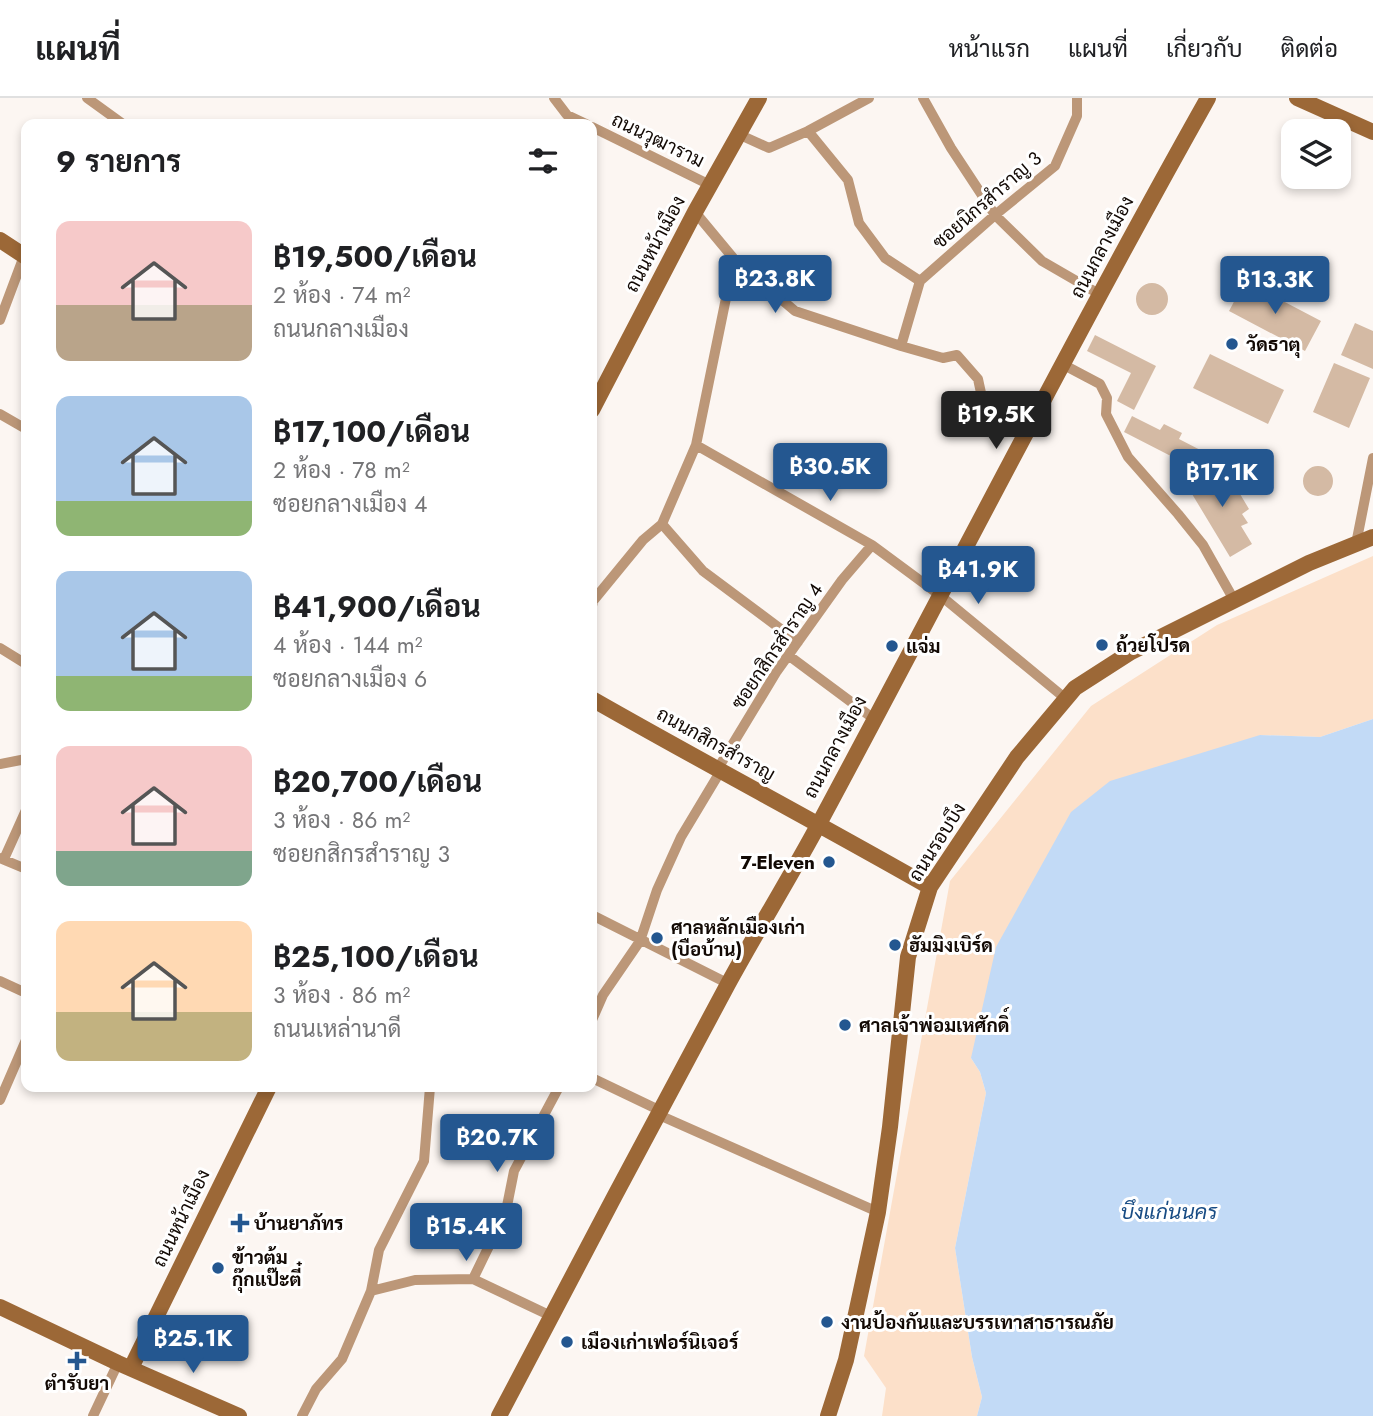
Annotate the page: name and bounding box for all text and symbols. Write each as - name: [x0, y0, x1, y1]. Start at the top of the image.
- text: แผนที่: [35, 25, 121, 72]
- text: หน้าแรก: [949, 31, 1030, 66]
- text: แผนที่: [1068, 31, 1128, 66]
- text: เกี่ยวกับ: [1166, 31, 1243, 66]
- text: ติดต่อ: [1281, 31, 1338, 66]
- street label: ถนนวุฒาราม: [607, 106, 709, 174]
- map controls: [1281, 119, 1351, 189]
- button: layers: [1281, 119, 1351, 189]
- text: 9 รายการ: [56, 140, 181, 183]
- icon: filters: [524, 142, 562, 180]
- street label: ซอยนิกรสำราญ 3: [927, 145, 1047, 255]
- street label: ถนนหน้าเมือง: [618, 191, 692, 297]
- street label: ถนนกลางเมือง: [1064, 191, 1140, 303]
- text: ฿19,500/เดือน: [273, 235, 477, 278]
- icon: home: [112, 249, 196, 333]
- pin: ฿23.8K: [718, 256, 832, 315]
- pin: ฿13.3K: [1218, 256, 1332, 316]
- text: ฿23.8K: [735, 261, 815, 295]
- text: ฿13.3K: [1236, 262, 1314, 296]
- text: 2 ห้อง · 74 m²: [273, 278, 411, 312]
- text: ถนนกลางเมือง: [273, 312, 409, 346]
- place label: วัดธาตุ: [1246, 331, 1301, 359]
- marker: วัดธาตุ: [1224, 336, 1240, 352]
- pin: ฿19.5K: [939, 392, 1053, 451]
- text: ฿19.5K: [957, 397, 1035, 431]
- text: ฿17,100/เดือน: [273, 410, 470, 453]
- icon: home: [112, 424, 196, 508]
- pin: ฿30.5K: [773, 444, 887, 503]
- text: ฿30.5K: [789, 449, 871, 483]
- pin: ฿17.1K: [1165, 450, 1279, 509]
- text: 2 ห้อง · 78 m²: [273, 453, 410, 487]
- text: ฿17.1K: [1186, 455, 1258, 489]
- text: ซอยกลางเมือง 4: [273, 487, 428, 521]
- pin: ฿41.9K: [921, 546, 1035, 606]
- text: ฿41.9K: [938, 552, 1018, 586]
- street label: ซอยกสิกรสำราญ 4: [725, 578, 829, 714]
- text: ฿41,900/เดือน: [273, 585, 481, 628]
- icon: home: [112, 599, 196, 683]
- text: 4 ห้อง · 144 m²: [273, 628, 423, 662]
- place label: ถ้วยโปรด: [1116, 632, 1190, 659]
- place label: แจ่ม: [906, 633, 941, 660]
- marker: ถ้วยโปรด: [1094, 637, 1110, 653]
- marker: แจ่ม: [884, 638, 900, 654]
- text: ซอยกลางเมือง 6: [273, 662, 427, 696]
- street label: ถนนกลางเมือง: [797, 691, 873, 803]
- street label: ถนนกสิกรสำราญ: [652, 700, 780, 788]
- text: ฿20,700/เดือน: [273, 760, 482, 803]
- icon: home: [112, 774, 196, 858]
- street label: ถนนรอบบึง: [902, 797, 972, 887]
- text: 3 ห้อง · 86 m²: [273, 803, 410, 837]
- text: ซอยกสิกรสำราญ 3: [273, 837, 450, 871]
- place label: 7-Eleven: [741, 849, 815, 876]
- marker: 7-Eleven: [821, 854, 837, 870]
- place label: ศาลหลักเมืองเก่า (บือบ้าน): [671, 914, 805, 963]
- marker: ศาลหลักเมืองเก่า (บือบ้าน): [649, 930, 665, 946]
- place label: ฮัมมิงเบิร์ด: [909, 932, 993, 959]
- text: ฿25,100/เดือน: [273, 935, 479, 978]
- marker: ฮัมมิงเบิร์ด: [887, 937, 903, 953]
- icon: home: [112, 949, 196, 1033]
- text: 3 ห้อง · 86 m²: [273, 978, 410, 1012]
- place label: ศาลเจ้าพ่อมเหศักดิ์: [859, 1007, 1010, 1039]
- text: ถนนเหล่านาดี: [273, 1012, 401, 1046]
- marker: ศาลเจ้าพ่อมเหศักดิ์: [837, 1017, 853, 1033]
- pin: ฿20.7K: [440, 1114, 554, 1174]
- text: ฿20.7K: [456, 1120, 538, 1154]
- street label: ถนนหน้าเมือง: [146, 1164, 216, 1272]
- water label: บึงแก่นนคร: [1121, 1197, 1218, 1227]
- pin: ฿15.4K: [409, 1204, 523, 1263]
- text: ฿15.4K: [426, 1209, 506, 1243]
- place label: บ้านยาภัทร: [254, 1210, 344, 1237]
- marker: บ้านยาภัทร: [232, 1215, 248, 1231]
- place label: ข้าวต้ม กุ๊กแป๊ะตี๋: [232, 1244, 303, 1294]
- marker: ข้าวต้ม กุ๊กแป๊ะตี๋: [210, 1260, 226, 1276]
- place label: งานป้องกันและบรรเทาสาธารณภัย: [841, 1309, 1114, 1336]
- marker: งานป้องกันและบรรเทาสาธารณภัย: [819, 1314, 835, 1330]
- pin: ฿25.1K: [136, 1316, 250, 1375]
- text: ฿25.1K: [154, 1321, 232, 1355]
- place label: เมืองเก่าเฟอร์นิเจอร์: [581, 1329, 740, 1356]
- marker: เมืองเก่าเฟอร์นิเจอร์: [559, 1334, 575, 1350]
- marker: ตำรับยา: [69, 1353, 85, 1369]
- place label: ตำรับยา: [45, 1370, 109, 1397]

